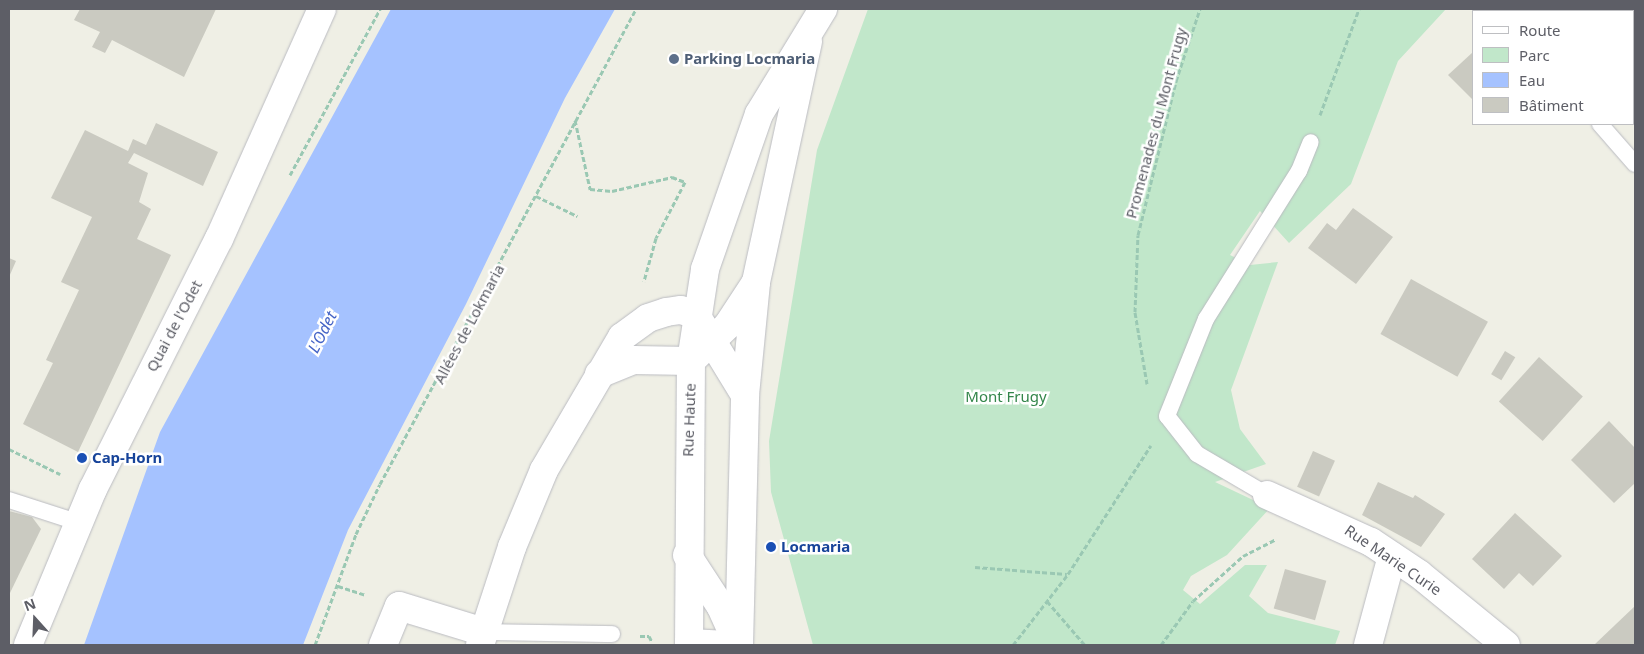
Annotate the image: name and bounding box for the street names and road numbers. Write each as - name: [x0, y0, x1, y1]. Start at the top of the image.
- street label: Promenades du Mont Frugy: [1122, 26, 1190, 220]
- street label: Allées de Lokmaria: [430, 261, 508, 387]
- street label: Quai de l'Odet: [142, 277, 206, 375]
- street label: Rue Haute: [679, 383, 699, 457]
- street label: Rue Marie Curie: [1341, 521, 1445, 599]

